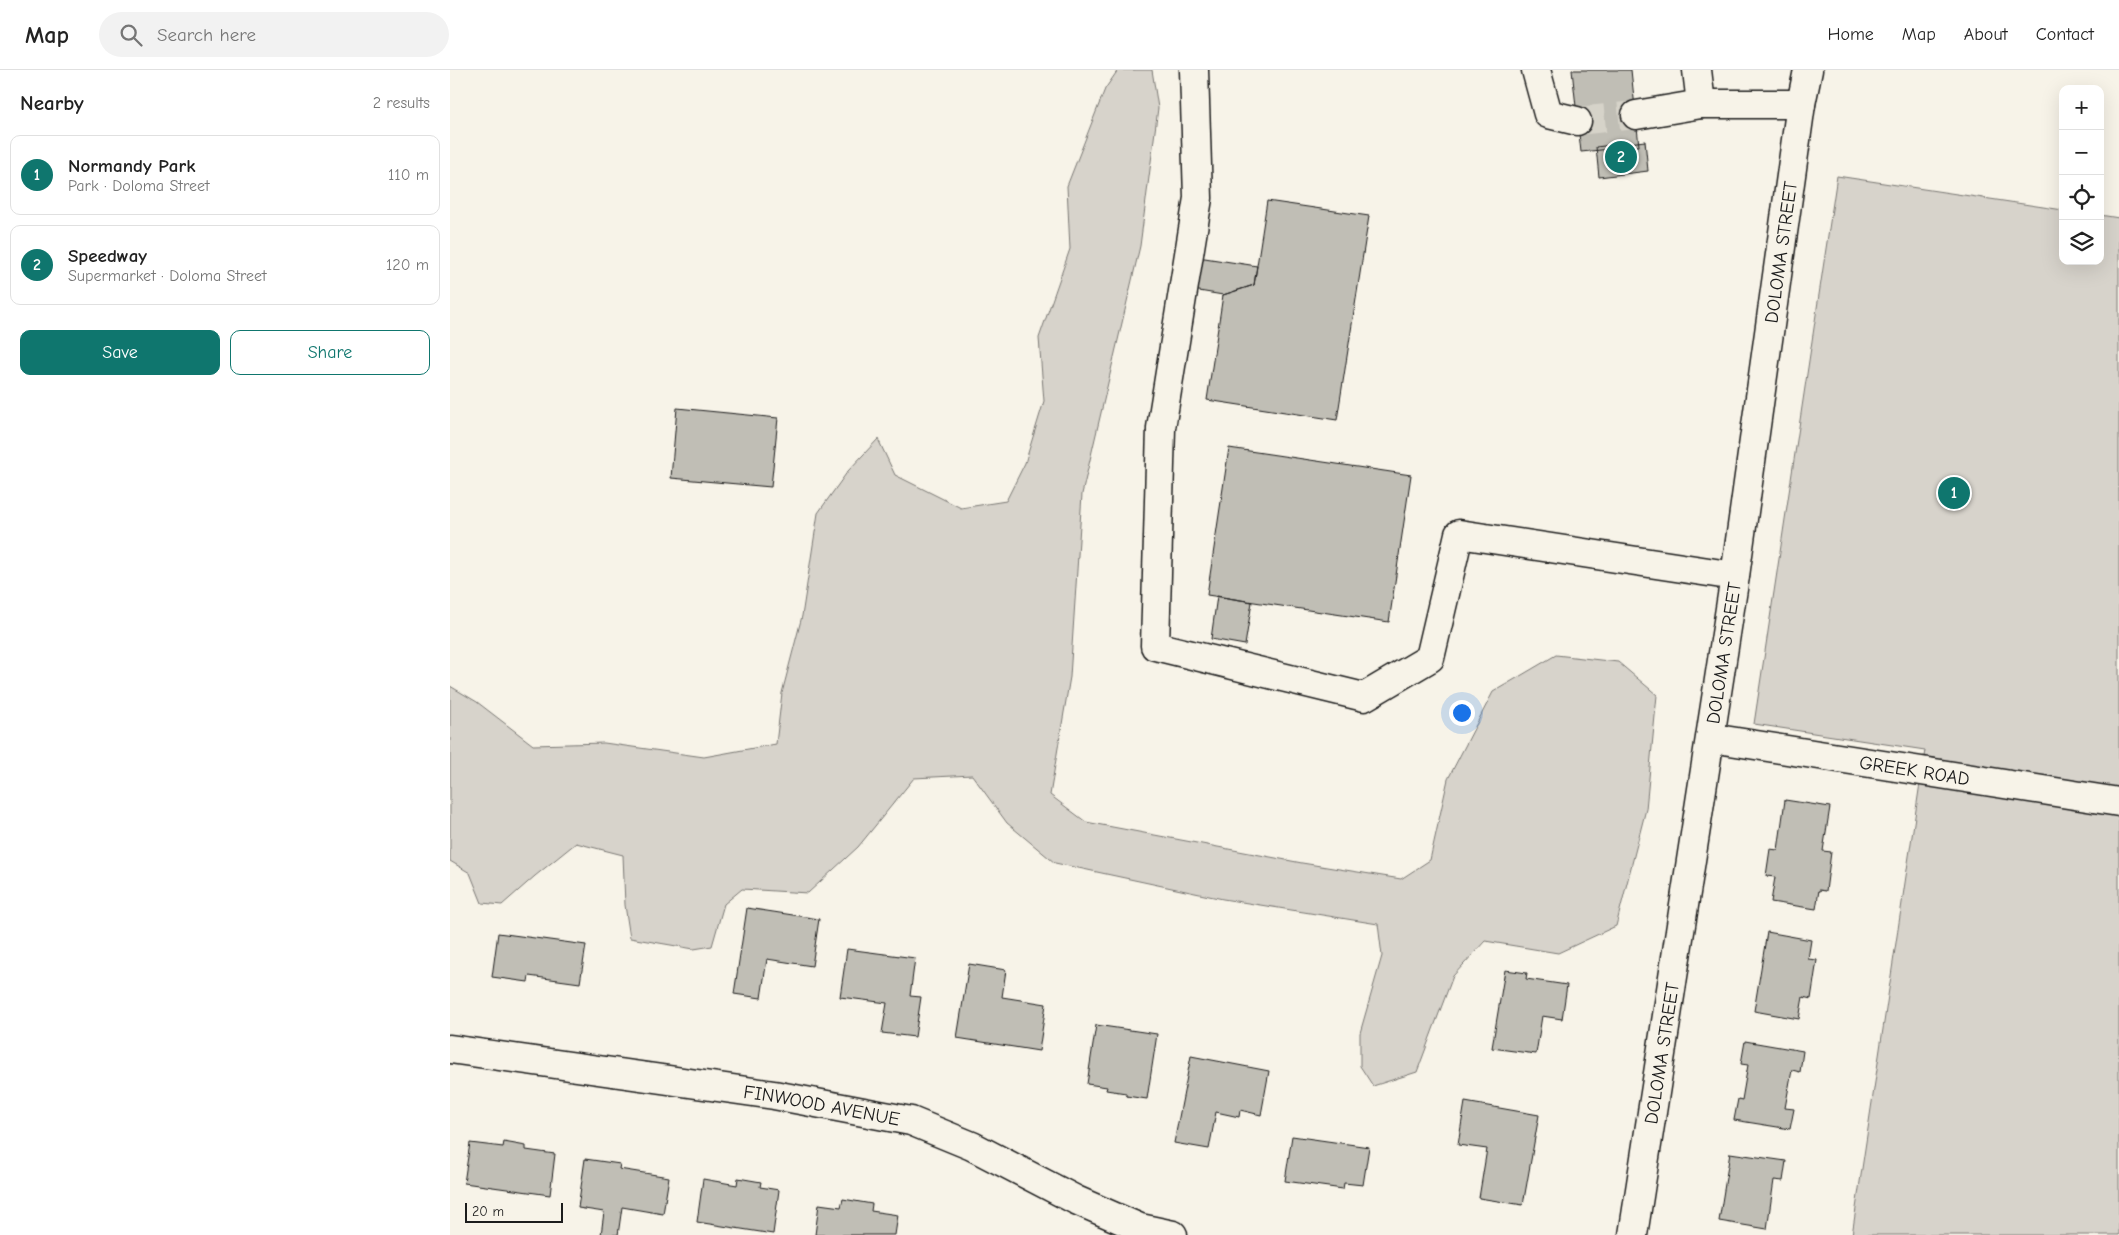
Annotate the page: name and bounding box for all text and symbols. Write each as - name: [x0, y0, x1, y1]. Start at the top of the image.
- search box: [99, 12, 449, 57]
- text: Map: [25, 21, 69, 49]
- icon: search: [117, 21, 145, 49]
- text: Search here: [157, 24, 256, 46]
- text: Home: [1827, 24, 1874, 45]
- text: Map: [1902, 24, 1936, 45]
- text: About: [1964, 24, 2008, 45]
- text: Contact: [2036, 24, 2094, 45]
- map controls: [2059, 85, 2104, 265]
- button: +: [2059, 85, 2104, 130]
- text: Nearby: [20, 91, 84, 115]
- text: 2 results: [373, 94, 430, 112]
- button: −: [2059, 130, 2104, 175]
- pin: 2: [1605, 138, 1637, 176]
- text: Normandy Park: [68, 155, 195, 177]
- text: 1: [34, 166, 40, 184]
- text: 110 m: [388, 166, 429, 184]
- button: locate: [2059, 175, 2104, 220]
- text: Park · Doloma Street: [68, 177, 210, 195]
- street label: DOLOMA STREET: [1760, 180, 1802, 325]
- button: layers: [2059, 220, 2104, 265]
- text: Speedway: [68, 245, 147, 267]
- text: 2: [33, 256, 41, 274]
- text: 120 m: [386, 256, 429, 274]
- text: Supermarket · Doloma Street: [68, 267, 267, 285]
- button: Save: [20, 330, 220, 375]
- button: Share: [230, 330, 430, 375]
- pin: 1: [1938, 474, 1970, 512]
- street label: DOLOMA STREET: [1702, 581, 1746, 726]
- your location: [1449, 700, 1475, 726]
- street label: GREEK ROAD: [1858, 751, 1971, 790]
- street label: DOLOMA STREET: [1640, 981, 1684, 1126]
- street label: FINWOOD AVENUE: [742, 1081, 902, 1131]
- scale bar: [465, 1200, 562, 1223]
- text: 20 m: [472, 1203, 504, 1220]

